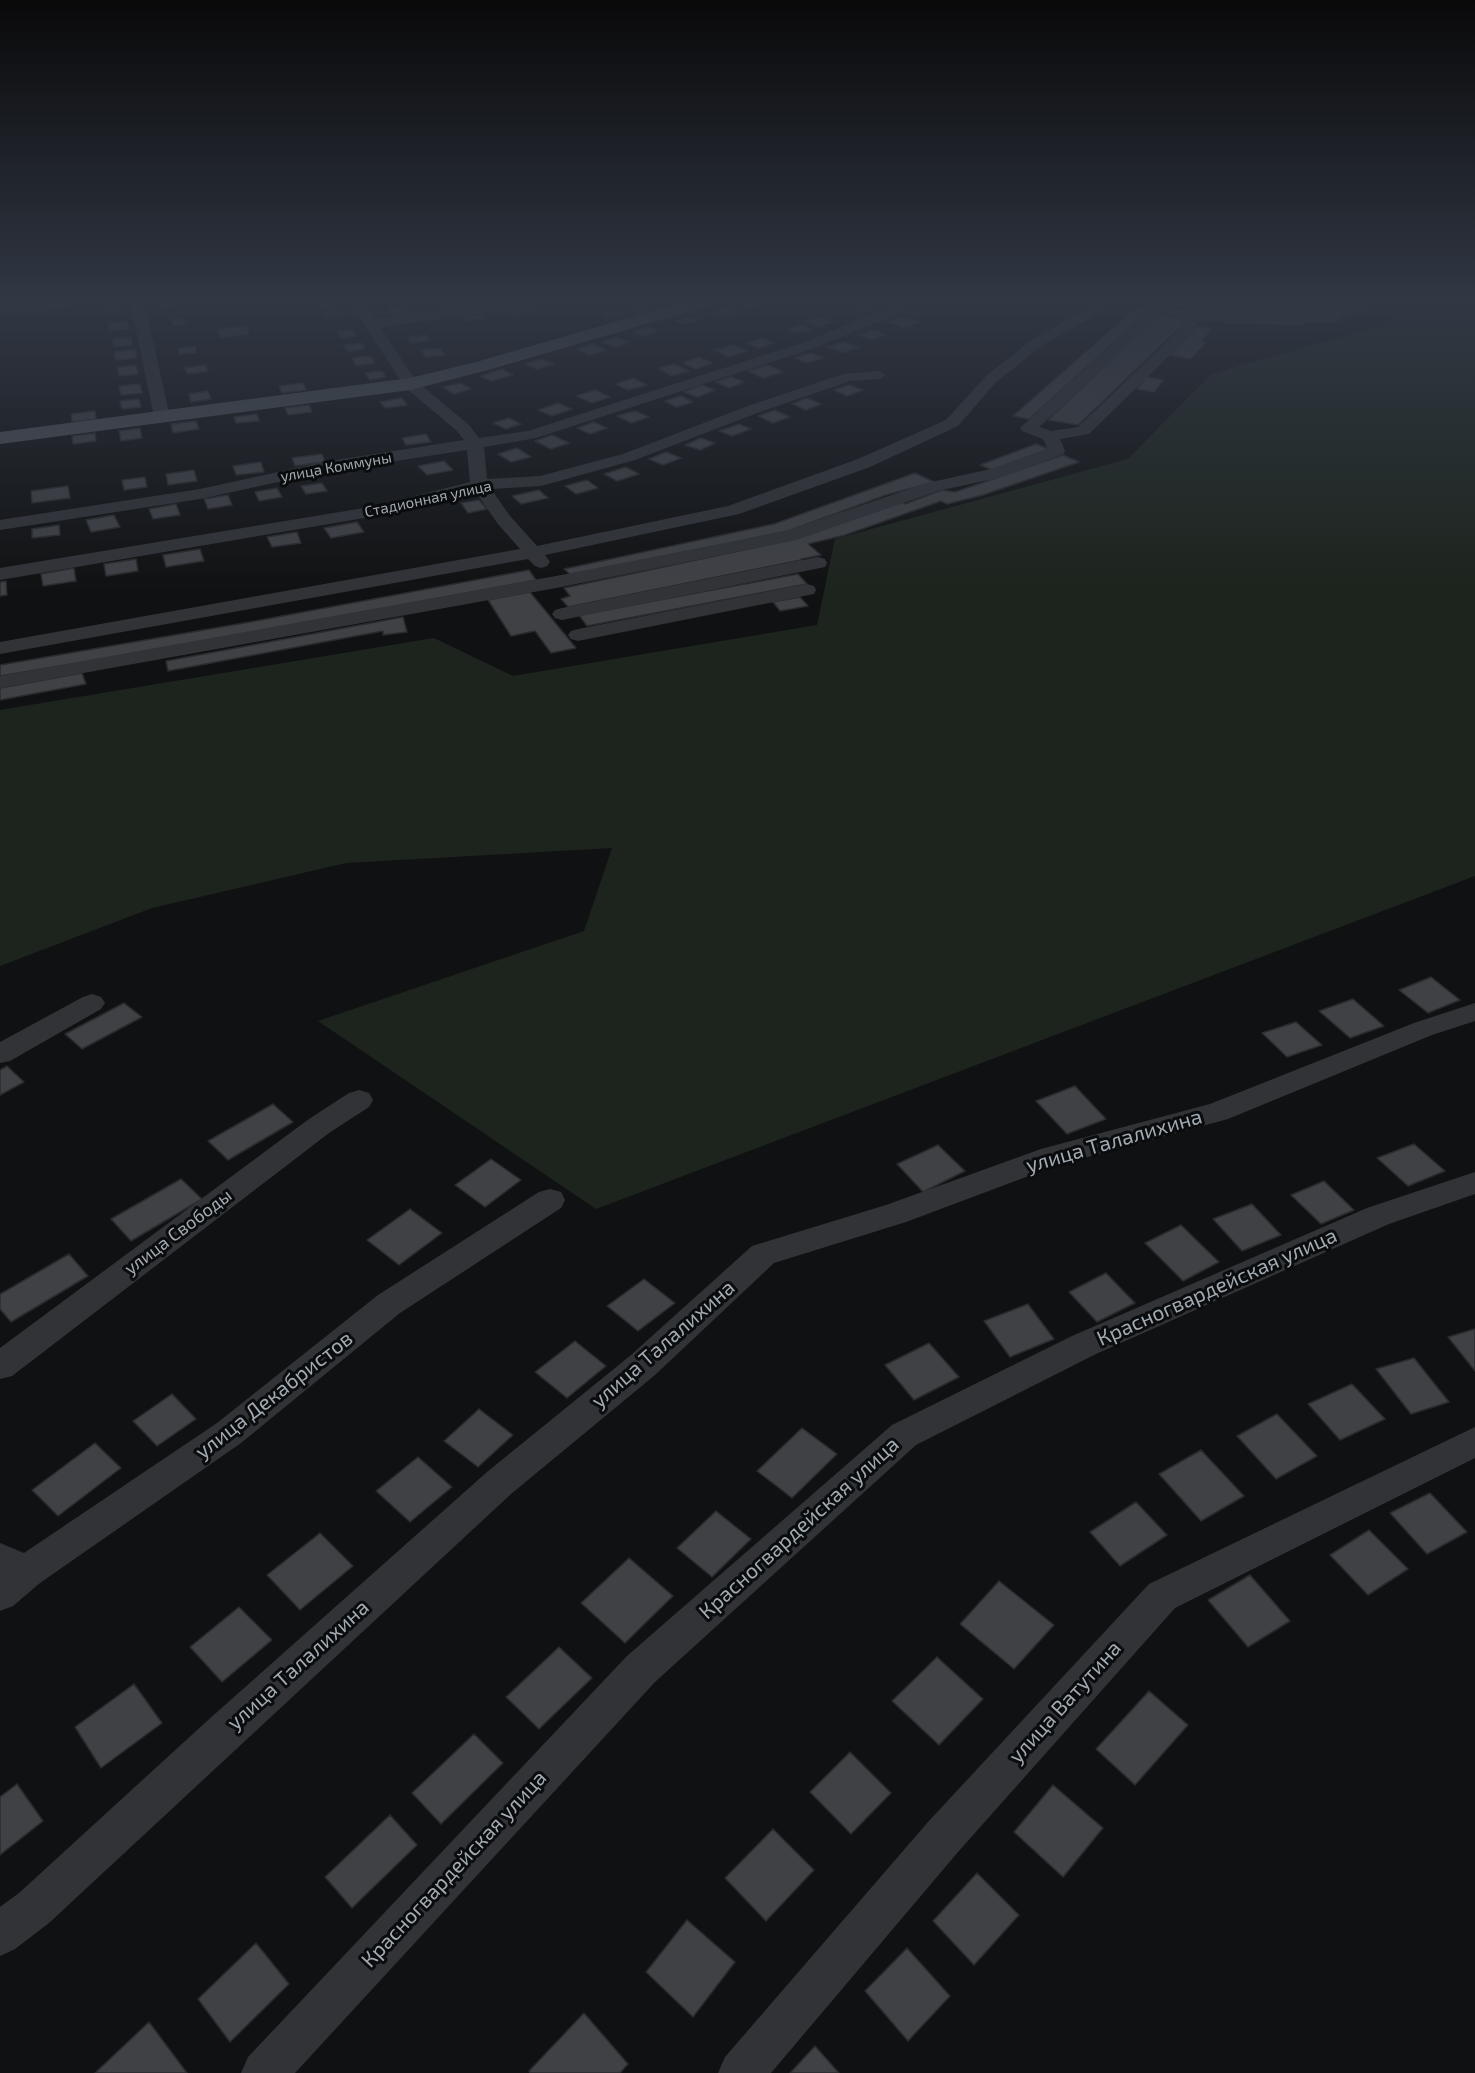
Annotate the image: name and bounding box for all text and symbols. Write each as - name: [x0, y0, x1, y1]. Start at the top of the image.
- street label: улица Коммуны: [279, 448, 393, 486]
- street label: Стадионная улица: [363, 477, 493, 521]
- street label: улица Талалихина: [1023, 1104, 1205, 1178]
- street label: улица Свободы: [120, 1185, 236, 1279]
- street label: Красногвардейская улица: [1093, 1223, 1341, 1351]
- street label: улица Талалихина: [586, 1275, 740, 1413]
- street label: улица Декабристов: [190, 1326, 358, 1464]
- street label: Красногвардейская улица: [694, 1432, 904, 1624]
- street label: улица Талалихина: [222, 1595, 374, 1735]
- street label: улица Ватутина: [1003, 1636, 1127, 1768]
- street label: Красногвардейская улица: [356, 1765, 552, 1973]

